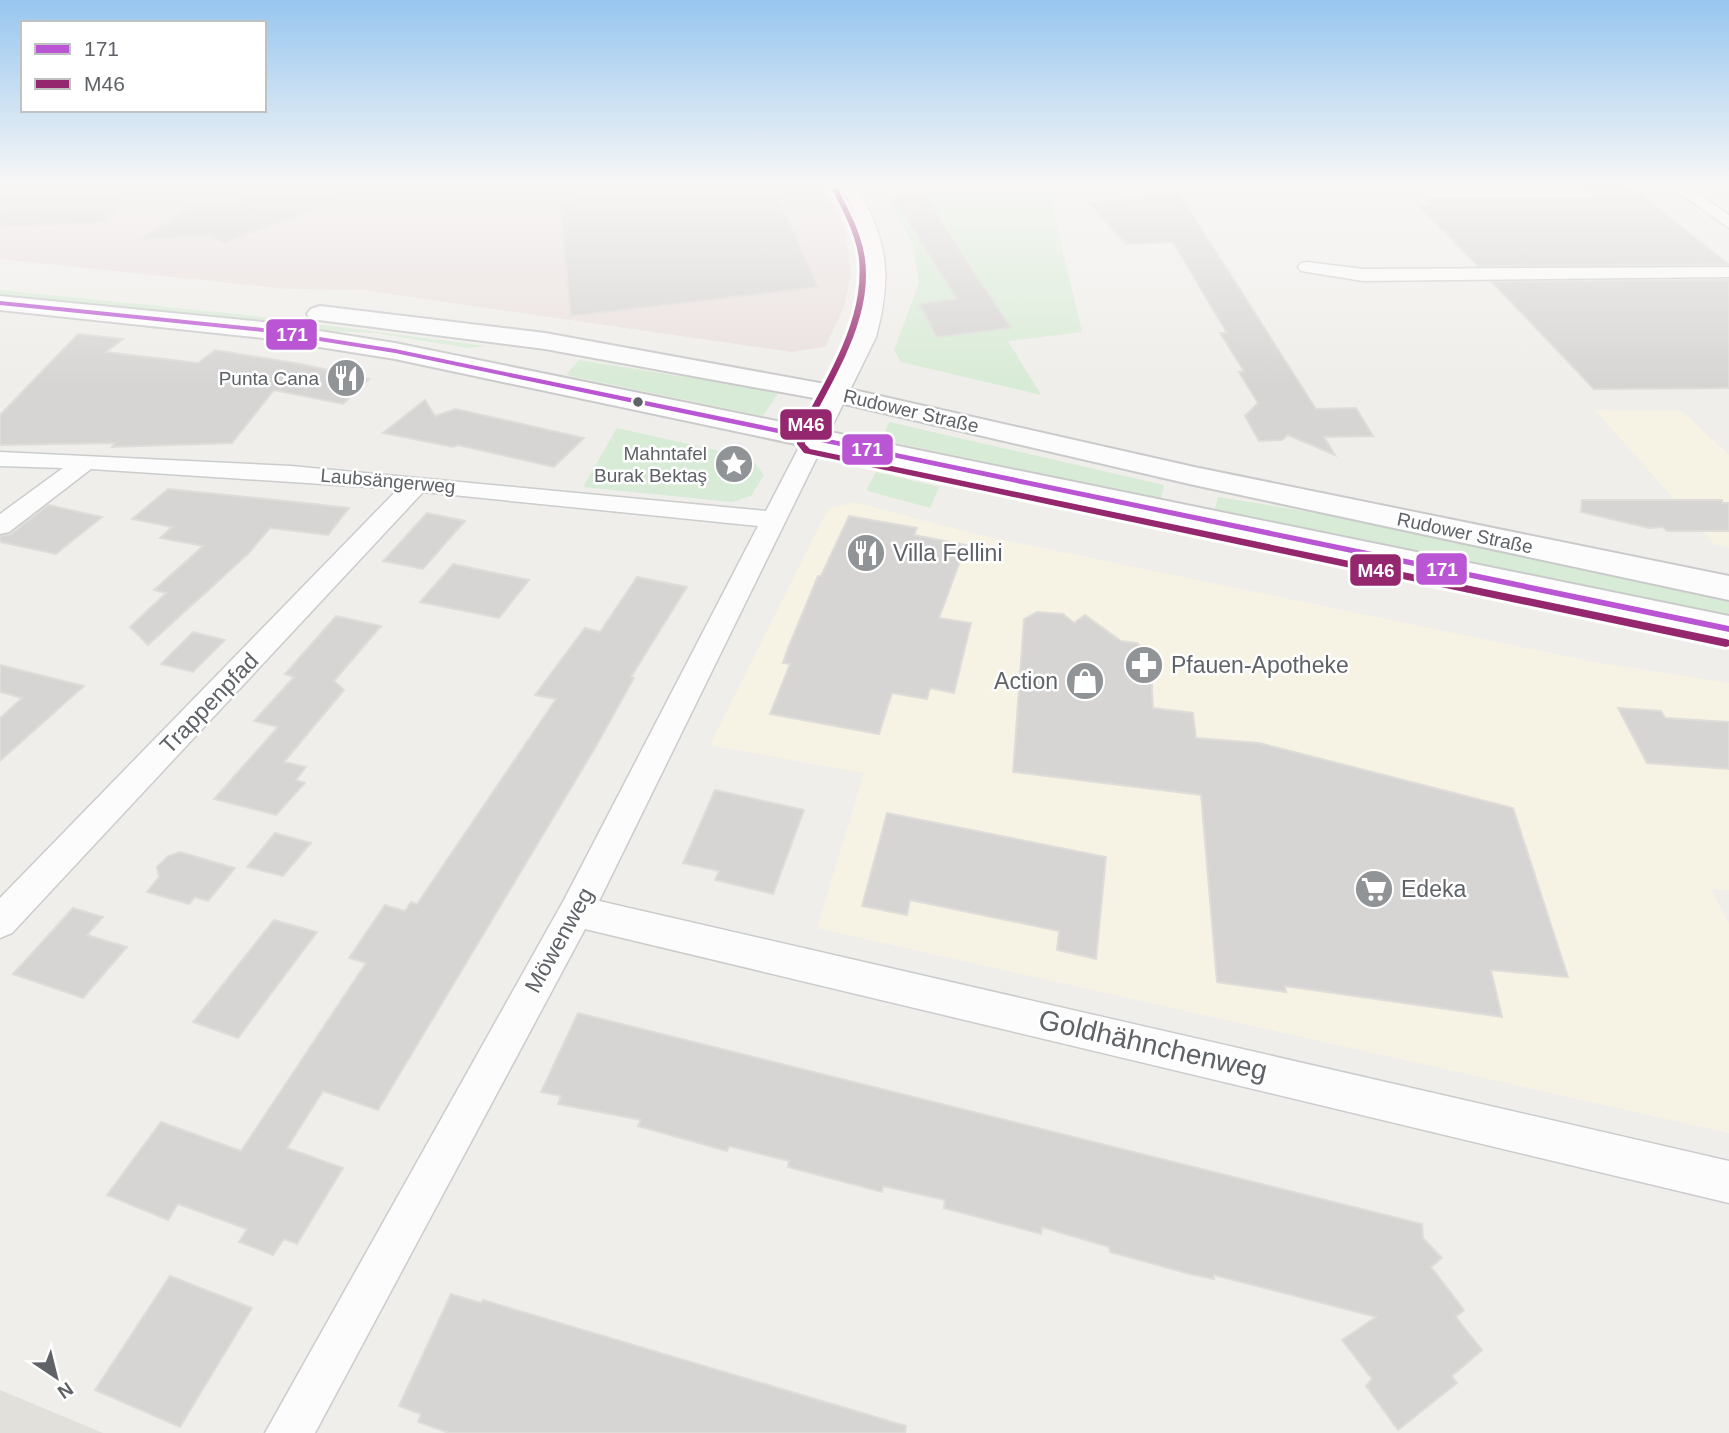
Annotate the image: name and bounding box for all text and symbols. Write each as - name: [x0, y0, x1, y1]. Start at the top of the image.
- legend: [21, 21, 266, 112]
- text: 171: [84, 37, 119, 60]
- text: M46: [84, 72, 125, 95]
- line badge: 171: [265, 318, 318, 351]
- text: 171: [276, 324, 308, 345]
- restaurant icon: Punta Cana: [325, 357, 367, 399]
- place label: Punta Cana: [219, 368, 319, 389]
- street label: Rudower Straße: [841, 385, 981, 437]
- unlabelled marker: [631, 395, 645, 409]
- line badge: M46: [779, 408, 833, 441]
- text: M46: [788, 414, 824, 435]
- line badge: 171: [841, 433, 894, 466]
- text: 171: [851, 439, 883, 460]
- place label: Mahntafel Burak Bektaş: [594, 443, 707, 486]
- place icon: Mahntafel Burak Bektaş: [713, 443, 755, 485]
- street label: Laubsängerweg: [320, 465, 456, 497]
- street label: Rudower Straße: [1395, 508, 1535, 558]
- restaurant icon: Villa Fellini: [845, 532, 887, 574]
- place label: Villa Fellini: [893, 540, 1003, 566]
- line badge: 171: [1415, 552, 1468, 586]
- line badge: M46: [1349, 553, 1402, 587]
- text: 171: [1426, 559, 1458, 580]
- text: M46: [1358, 560, 1394, 581]
- pharmacy icon: Pfauen-Apotheke: [1123, 644, 1165, 686]
- street label: Trappenpfad: [155, 647, 263, 759]
- place label: Pfauen-Apotheke: [1171, 652, 1349, 678]
- shop icon: Action: [1064, 660, 1106, 702]
- place label: Action: [994, 668, 1058, 694]
- supermarket icon: Edeka: [1353, 868, 1395, 910]
- place label: Edeka: [1401, 876, 1466, 902]
- street label: Möwenweg: [519, 883, 599, 997]
- street label: Goldhähnchenweg: [1036, 1004, 1270, 1086]
- north arrow: [21, 1342, 91, 1412]
- text: N: [54, 1378, 77, 1403]

